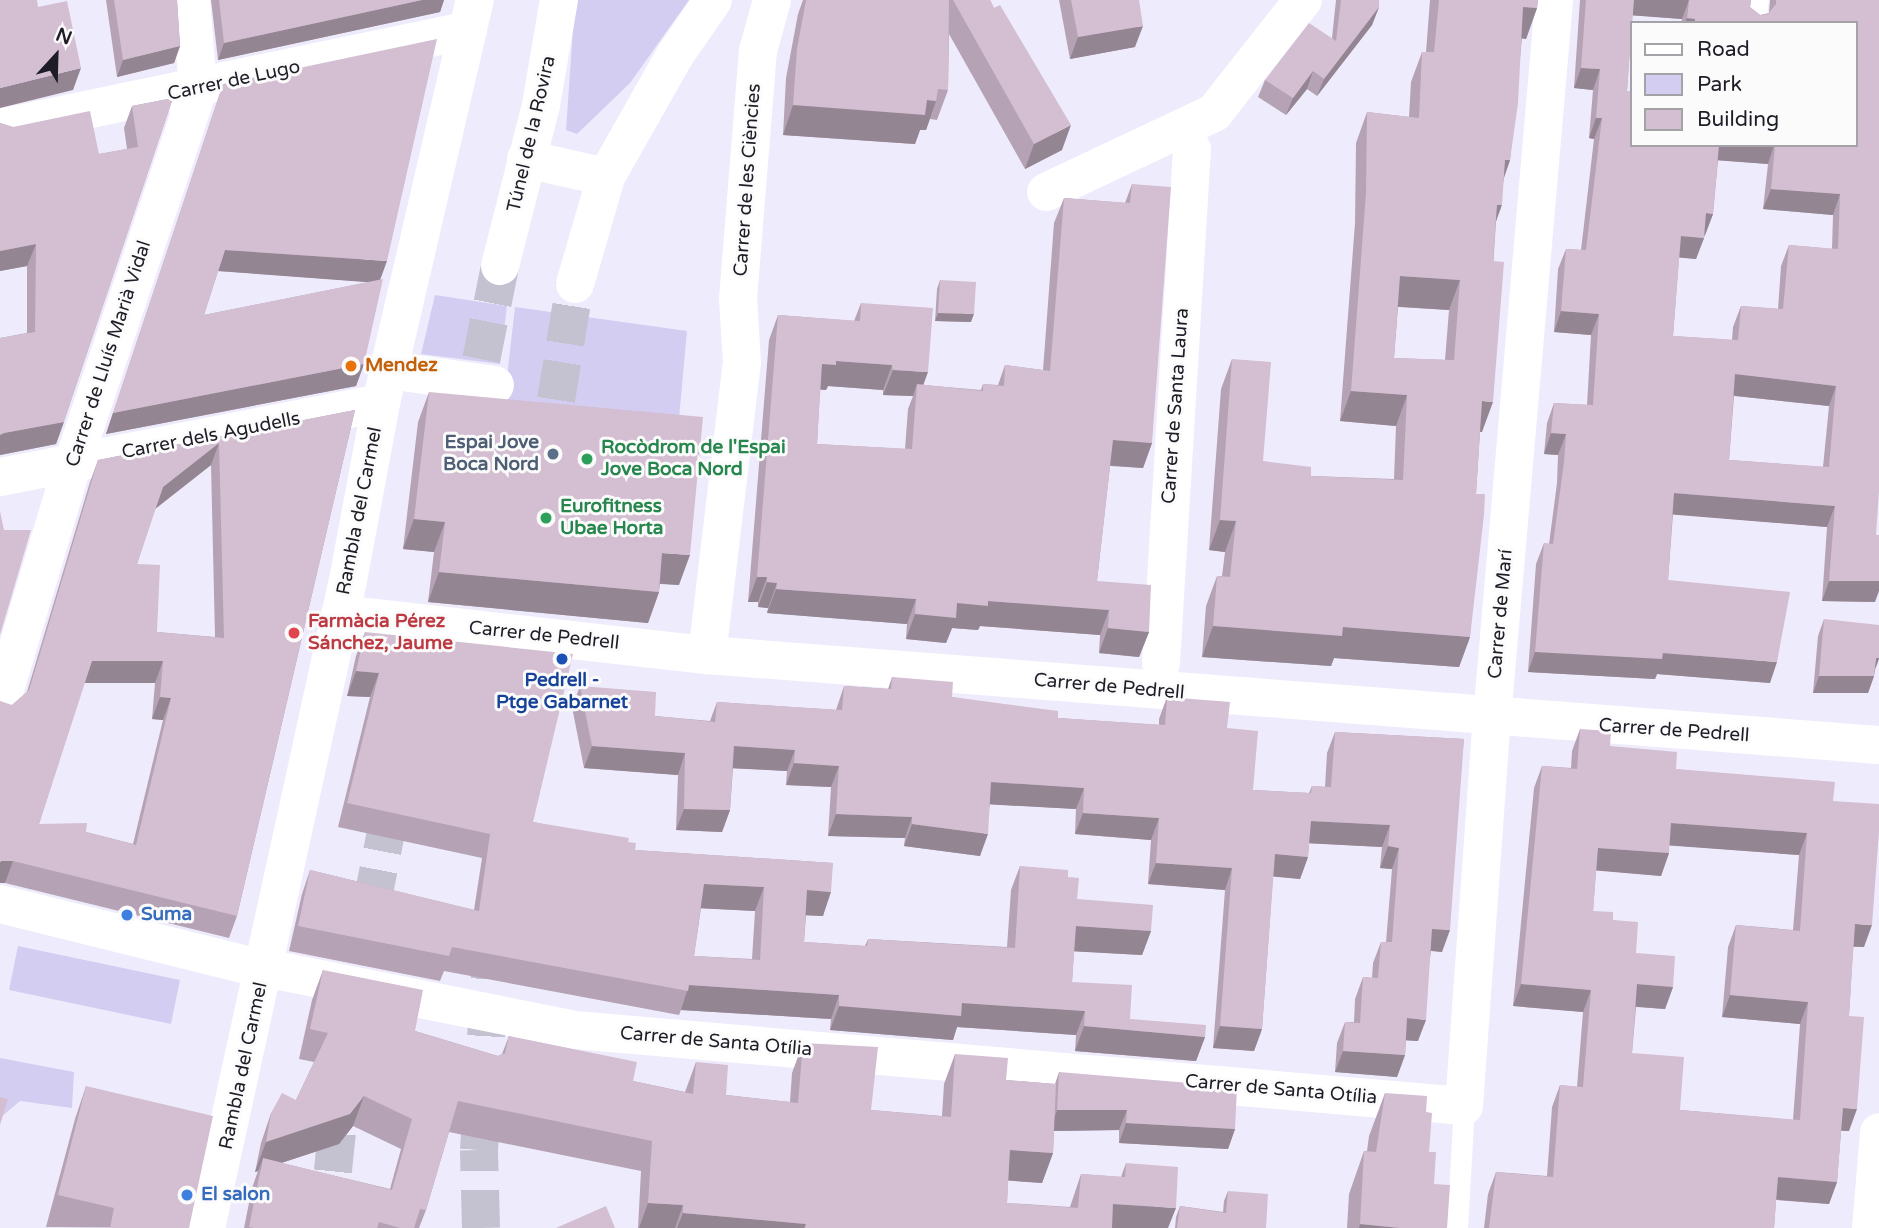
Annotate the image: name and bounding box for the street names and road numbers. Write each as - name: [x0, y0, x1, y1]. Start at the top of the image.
- street label: Túnel de la Rovira: [503, 54, 561, 214]
- street label: Carrer de Lugo: [166, 56, 302, 106]
- street label: Carrer de les Ciències: [730, 83, 766, 277]
- street label: Carrer de Lluís Marià Vidal: [62, 238, 156, 470]
- street label: Carrer de Santa Laura: [1158, 307, 1194, 505]
- street label: Carrer dels Agudells: [120, 407, 302, 465]
- street label: Rambla del Carmel: [333, 425, 387, 597]
- street label: Carrer de Marí: [1484, 548, 1518, 680]
- street label: Carrer de Pedrell: [468, 617, 620, 655]
- street label: Carrer de Pedrell: [1033, 669, 1185, 705]
- street label: Carrer de Pedrell: [1598, 714, 1750, 748]
- street label: Rambla del Carmel: [215, 980, 273, 1152]
- street label: Carrer de Santa Otília: [619, 1022, 813, 1062]
- street label: Carrer de Santa Otília: [1184, 1070, 1378, 1110]

